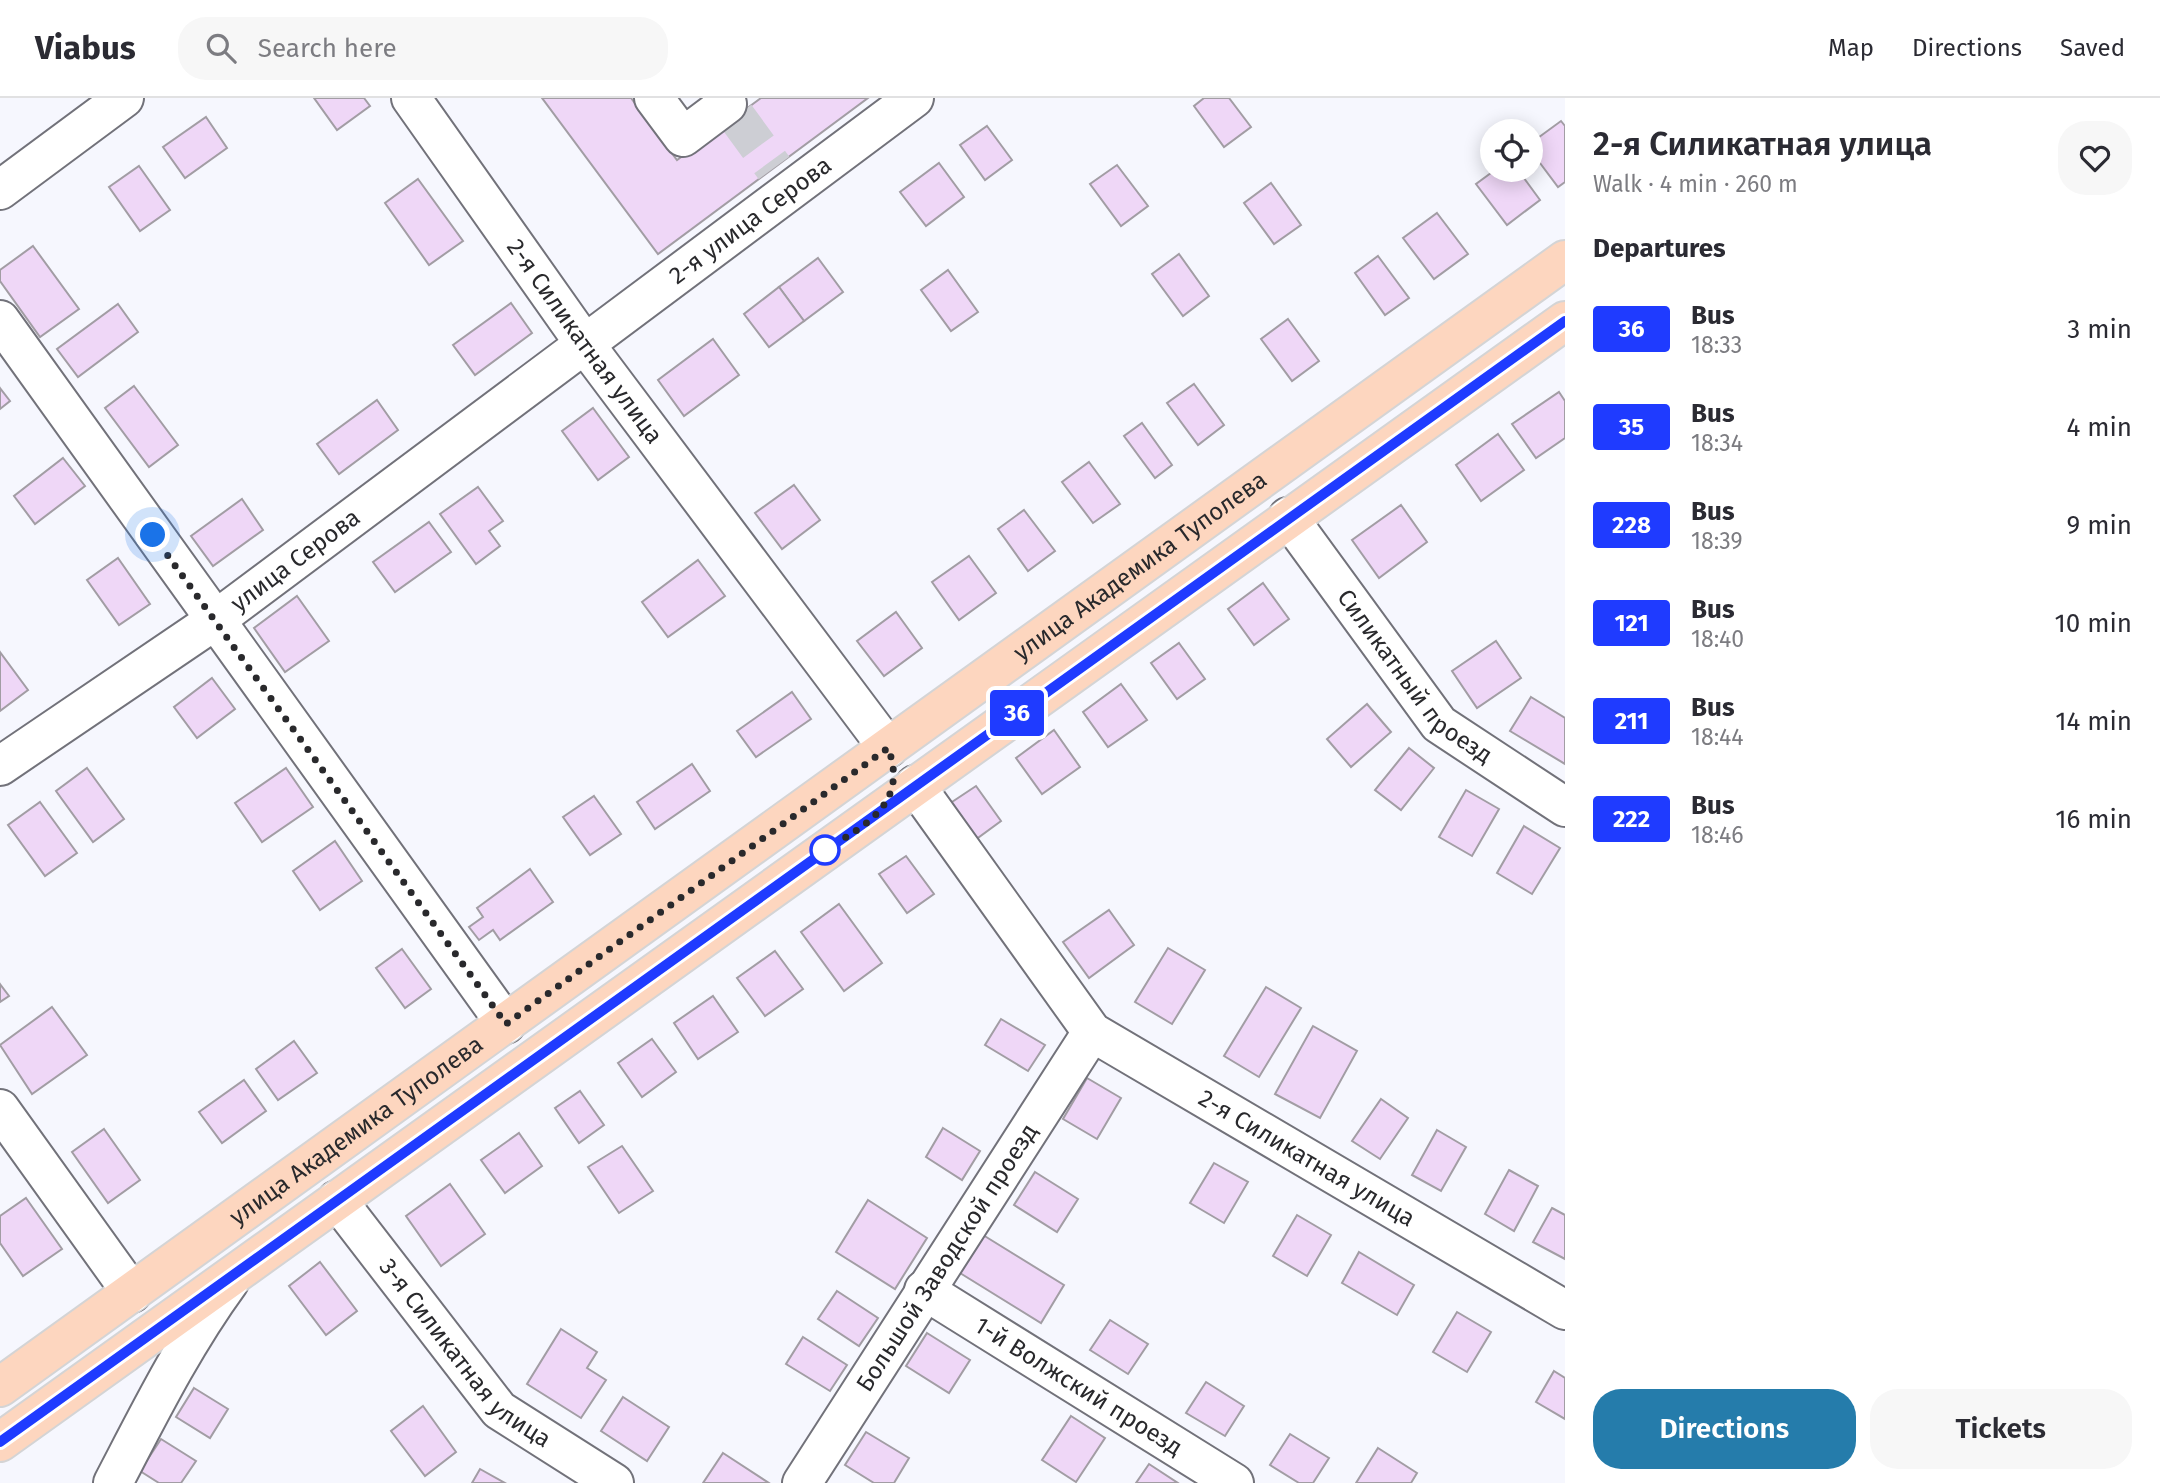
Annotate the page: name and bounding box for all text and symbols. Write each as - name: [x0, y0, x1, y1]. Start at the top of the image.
- search box: [178, 17, 668, 80]
- text: Viabus: [35, 28, 136, 68]
- icon: search: [202, 29, 240, 67]
- text: Search here: [258, 33, 397, 64]
- text: Map: [1828, 34, 1874, 62]
- text: Directions: [1912, 34, 2022, 62]
- text: Saved: [2060, 34, 2125, 62]
- map controls: [1480, 119, 1543, 182]
- button: locate: [1480, 119, 1543, 182]
- button: heart: [2058, 121, 2132, 195]
- text: 2-я Силикатная улица: [1593, 124, 1932, 164]
- street label: 2-я улица Серова: [664, 151, 837, 290]
- text: Walk · 4 min · 260 m: [1593, 170, 1798, 198]
- text: Departures: [1593, 233, 1726, 264]
- street label: 2-я Силикатная улица: [501, 234, 668, 449]
- text: Bus: [1691, 300, 1734, 331]
- text: 3 min: [2067, 314, 2132, 345]
- text: 36: [1618, 315, 1645, 343]
- text: 18:33: [1691, 331, 1742, 359]
- text: Bus: [1691, 398, 1734, 429]
- text: 4 min: [2066, 412, 2132, 443]
- text: 35: [1619, 413, 1644, 441]
- text: 18:34: [1691, 429, 1743, 457]
- street label: улица Академика Туполева: [1008, 465, 1272, 666]
- text: Bus: [1691, 496, 1734, 527]
- street label: улица Серова: [225, 503, 365, 618]
- text: 9 min: [2067, 510, 2132, 541]
- text: 228: [1612, 511, 1651, 539]
- your location: [135, 517, 170, 552]
- text: 18:39: [1691, 527, 1743, 555]
- street label: Силикатный проезд: [1331, 584, 1497, 769]
- text: Bus: [1691, 594, 1734, 625]
- text: 10 min: [2054, 608, 2132, 639]
- text: 121: [1614, 609, 1649, 637]
- text: 18:40: [1691, 625, 1744, 653]
- line badge: 36: [986, 690, 1048, 736]
- text: Bus: [1691, 692, 1734, 723]
- text: 36: [1004, 699, 1030, 727]
- text: 14 min: [2055, 706, 2132, 737]
- text: 211: [1615, 707, 1648, 735]
- text: 18:44: [1691, 723, 1744, 751]
- text: Bus: [1691, 790, 1734, 821]
- text: 16 min: [2055, 804, 2132, 835]
- text: 222: [1613, 805, 1650, 833]
- text: 18:46: [1691, 821, 1744, 849]
- unlabelled marker: [810, 835, 840, 865]
- street label: улица Академика Туполева: [224, 1030, 488, 1231]
- street label: 2-я Силикатная улица: [1194, 1084, 1420, 1233]
- street label: Большой Заводской проезд: [851, 1119, 1043, 1397]
- street label: 3-я Силикатная улица: [374, 1253, 556, 1453]
- street label: 1-й Волжский проезд: [969, 1311, 1188, 1461]
- button: Directions: [1593, 1389, 1856, 1469]
- button: Tickets: [1870, 1389, 2132, 1469]

